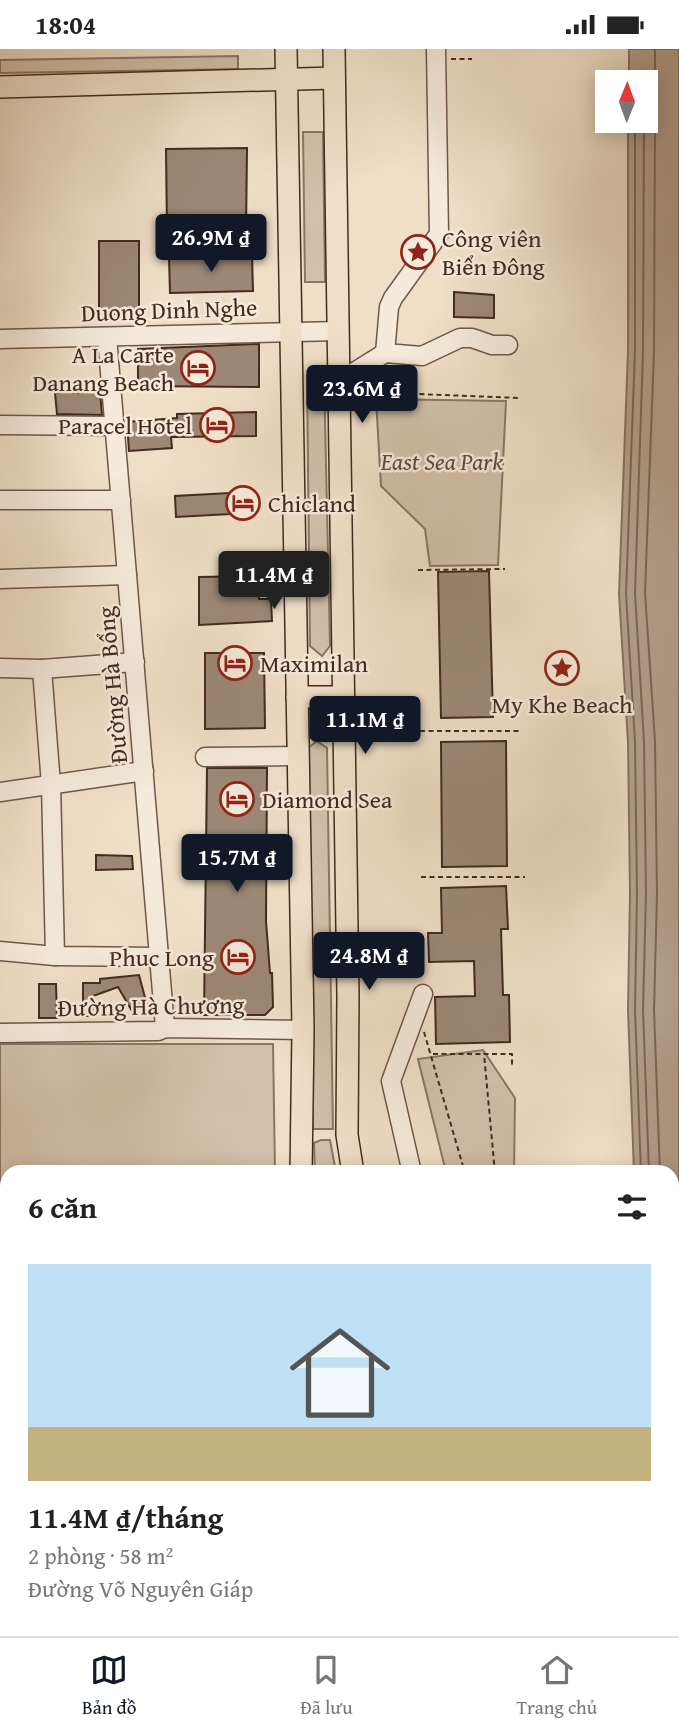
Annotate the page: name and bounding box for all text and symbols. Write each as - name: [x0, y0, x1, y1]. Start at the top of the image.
- text: 18:04: [35, 5, 96, 44]
- north arrow: [595, 70, 658, 133]
- map controls: [595, 70, 658, 133]
- pin: 26.9M ₫: [146, 215, 276, 274]
- text: 26.9M ₫: [171, 220, 251, 253]
- place label: Công viên Biển Đông: [442, 221, 545, 284]
- place icon: Công viên Biển Đông: [399, 233, 437, 271]
- street label: Duong Dinh Nghe: [80, 289, 258, 331]
- place label: A La Carte Danang Beach: [33, 337, 175, 400]
- hotel icon: A La Carte Danang Beach: [179, 349, 217, 387]
- pin: 23.6M ₫: [297, 365, 427, 425]
- text: 23.6M ₫: [322, 371, 402, 404]
- hotel icon: Paracel Hotel: [198, 406, 236, 444]
- place label: Paracel Hotel: [58, 408, 192, 443]
- park label: East Sea Park: [380, 444, 503, 479]
- hotel icon: Chicland: [224, 484, 262, 522]
- place label: Chicland: [268, 486, 356, 521]
- pin: 11.4M ₫: [209, 552, 339, 611]
- text: 11.4M ₫: [234, 557, 314, 590]
- street label: Đường Hà Bổng: [88, 605, 136, 765]
- hotel icon: Maximilan: [216, 644, 254, 682]
- place label: Maximilan: [260, 646, 368, 681]
- place icon: My Khe Beach: [543, 649, 581, 687]
- place label: My Khe Beach: [491, 687, 633, 722]
- pin: 11.1M ₫: [300, 697, 430, 756]
- text: 11.1M ₫: [325, 702, 405, 735]
- hotel icon: Diamond Sea: [218, 780, 256, 818]
- place label: Diamond Sea: [262, 782, 393, 817]
- pin: 15.7M ₫: [172, 835, 302, 894]
- text: 15.7M ₫: [197, 840, 277, 873]
- pin: 24.8M ₫: [304, 933, 434, 992]
- hotel icon: Phuc Long: [219, 938, 257, 976]
- text: 24.8M ₫: [329, 938, 409, 971]
- place label: Phuc Long: [109, 940, 214, 975]
- street label: Đường Hà Chương: [57, 987, 245, 1025]
- text: 6 căn: [28, 1185, 97, 1229]
- icon: filters: [613, 1188, 651, 1226]
- icon: home: [277, 1310, 403, 1436]
- text: 11.4M ₫/tháng: [28, 1495, 223, 1539]
- text: 2 phòng · 58 m²: [28, 1539, 173, 1572]
- text: Đường Võ Nguyên Giáp: [28, 1572, 253, 1605]
- tab: Bản đồ: [82, 1651, 136, 1721]
- tab: Đã lưu: [300, 1651, 353, 1721]
- tab: Trang chủ: [516, 1651, 597, 1721]

